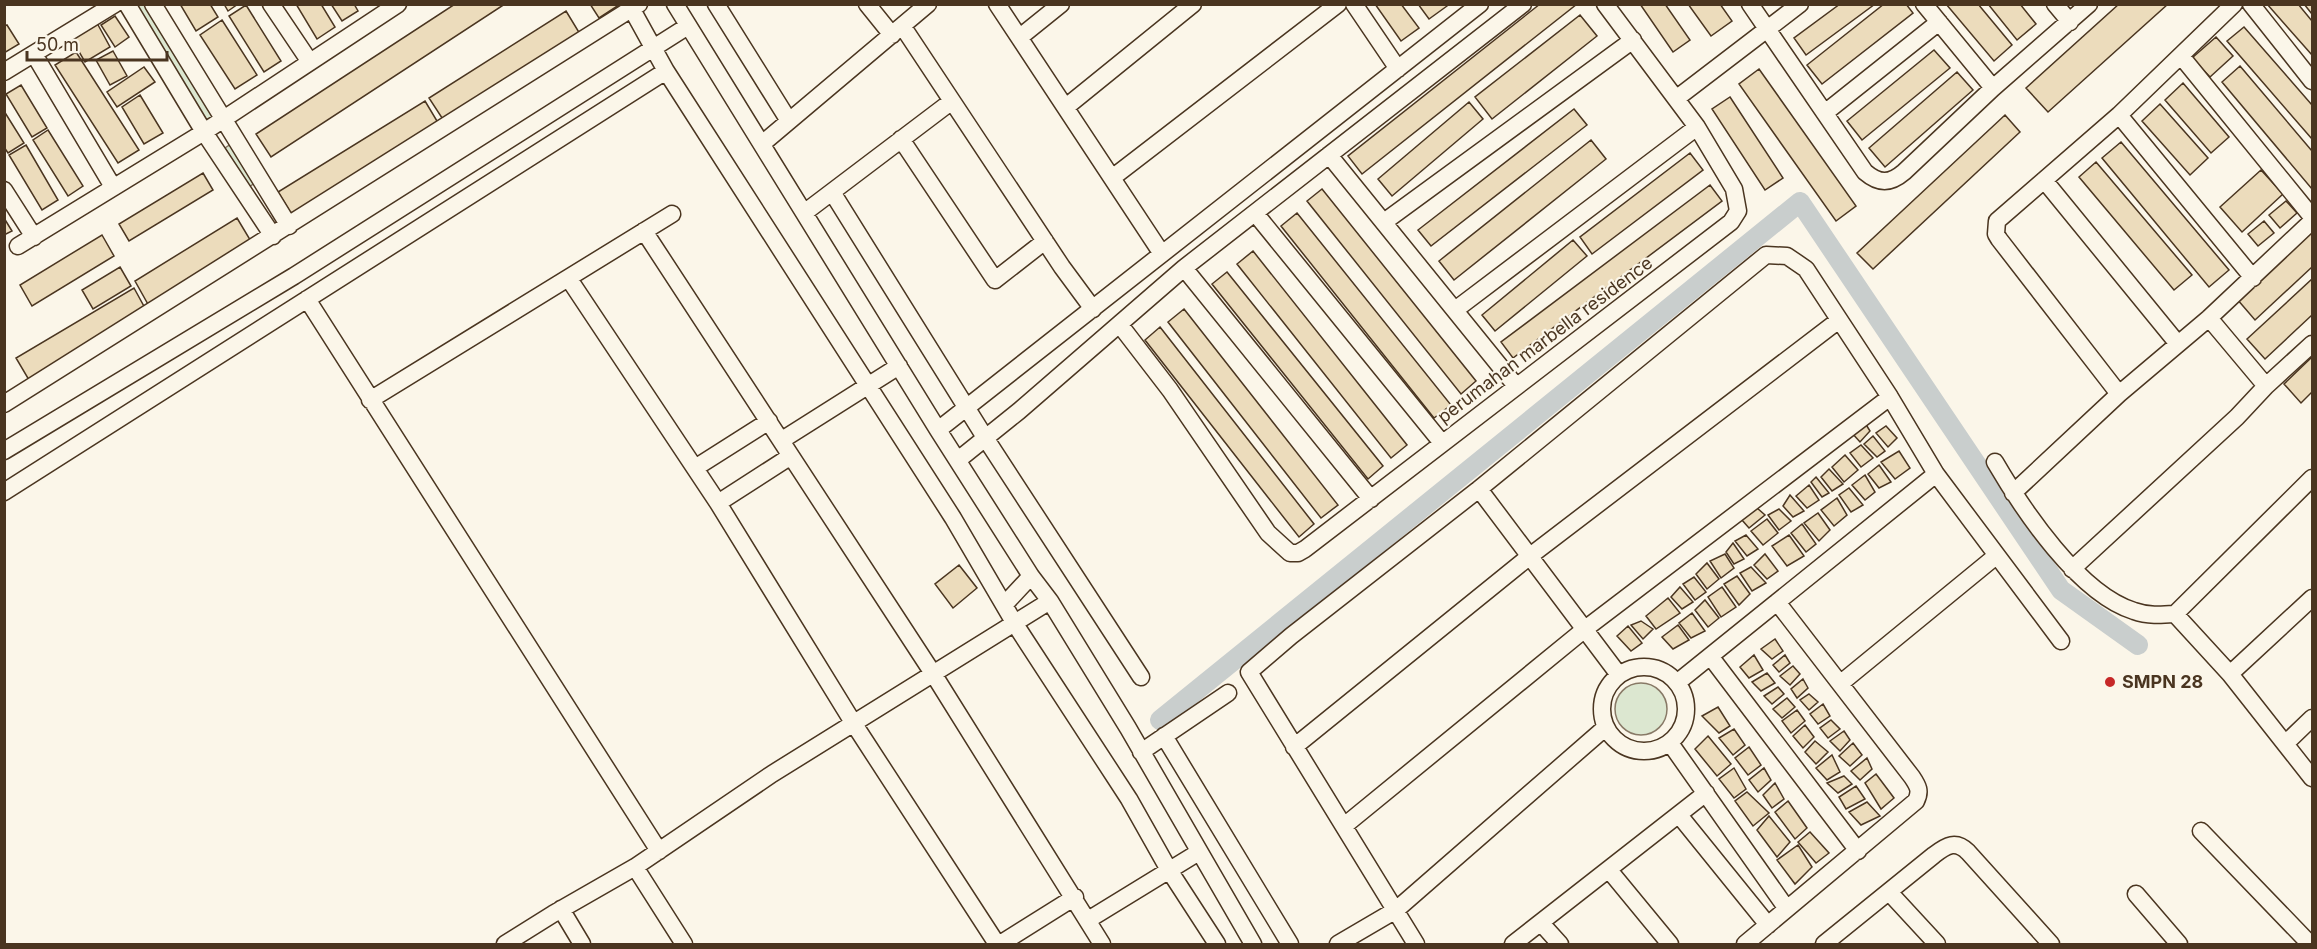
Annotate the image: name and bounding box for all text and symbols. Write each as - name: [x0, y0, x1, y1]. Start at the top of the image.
- scale bar: [27, 24, 166, 62]
- text: 50 m: [36, 34, 79, 55]
- street label: perumahan marbella residence: [1433, 252, 1656, 427]
- place label: SMPN 28: [2122, 671, 2203, 692]
- marker: SMPN 28: [2103, 675, 2117, 689]

